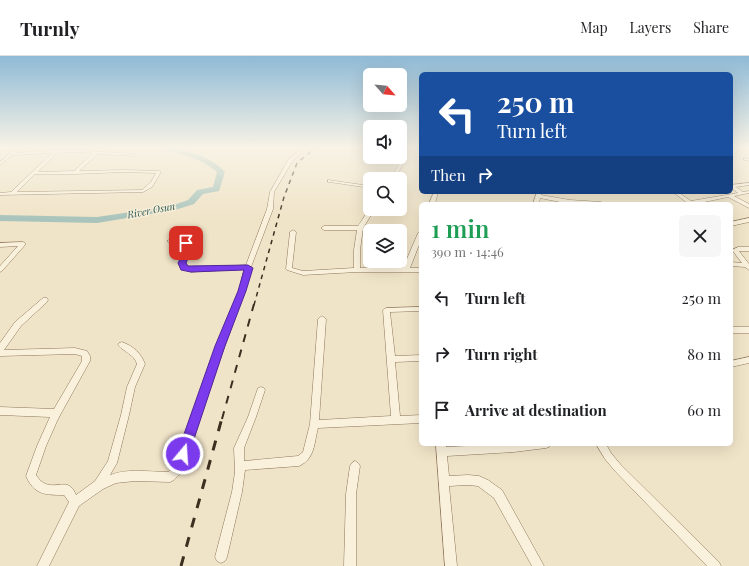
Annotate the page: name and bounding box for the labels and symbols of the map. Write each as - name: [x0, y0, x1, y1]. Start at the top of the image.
- north arrow: [363, 68, 407, 112]
- water label: River Osun: [125, 198, 176, 222]
- pin: [169, 226, 203, 260]
- position arrow: [162, 433, 204, 475]

